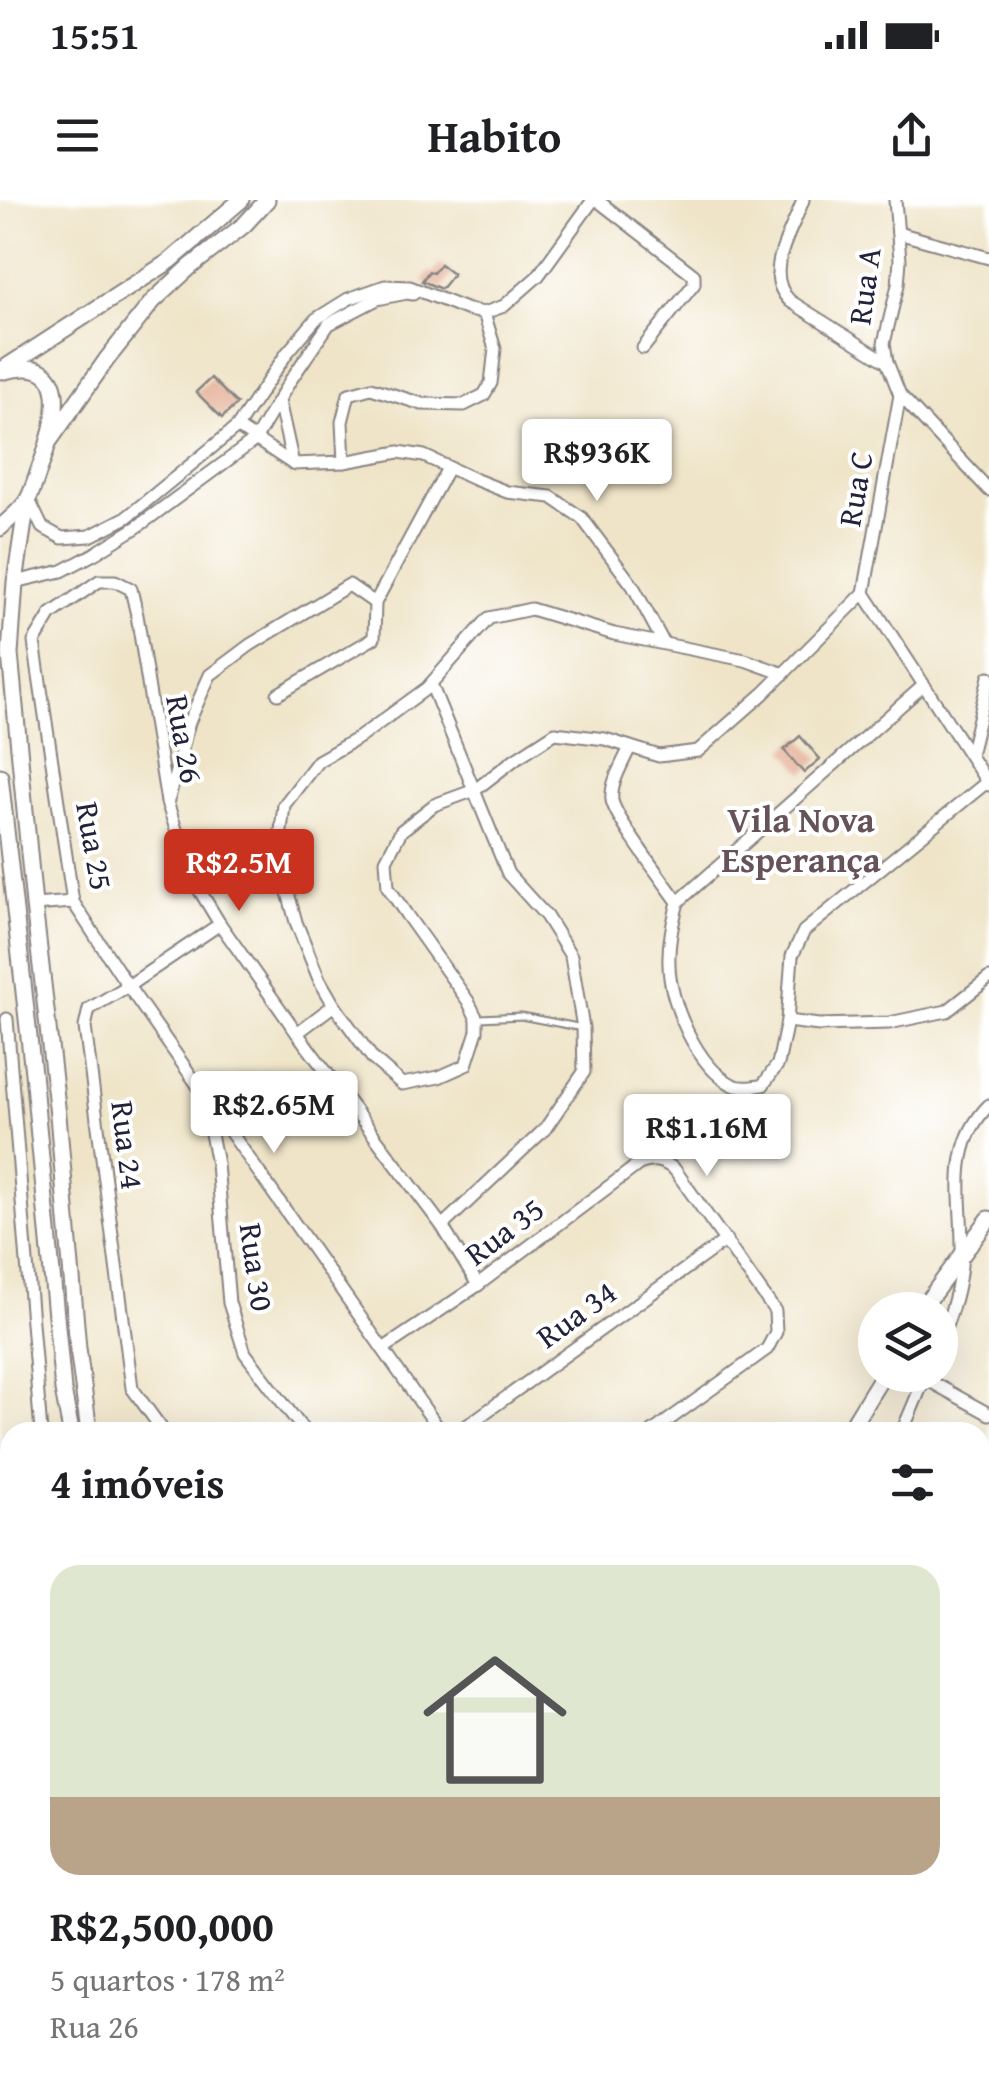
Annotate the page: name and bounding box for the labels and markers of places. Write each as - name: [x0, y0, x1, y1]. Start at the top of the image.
- pin: R$936K: [516, 419, 678, 504]
- pin: R$2.5M: [158, 829, 320, 914]
- pin: R$2.65M: [182, 1071, 366, 1156]
- pin: R$1.16M: [615, 1094, 799, 1179]

